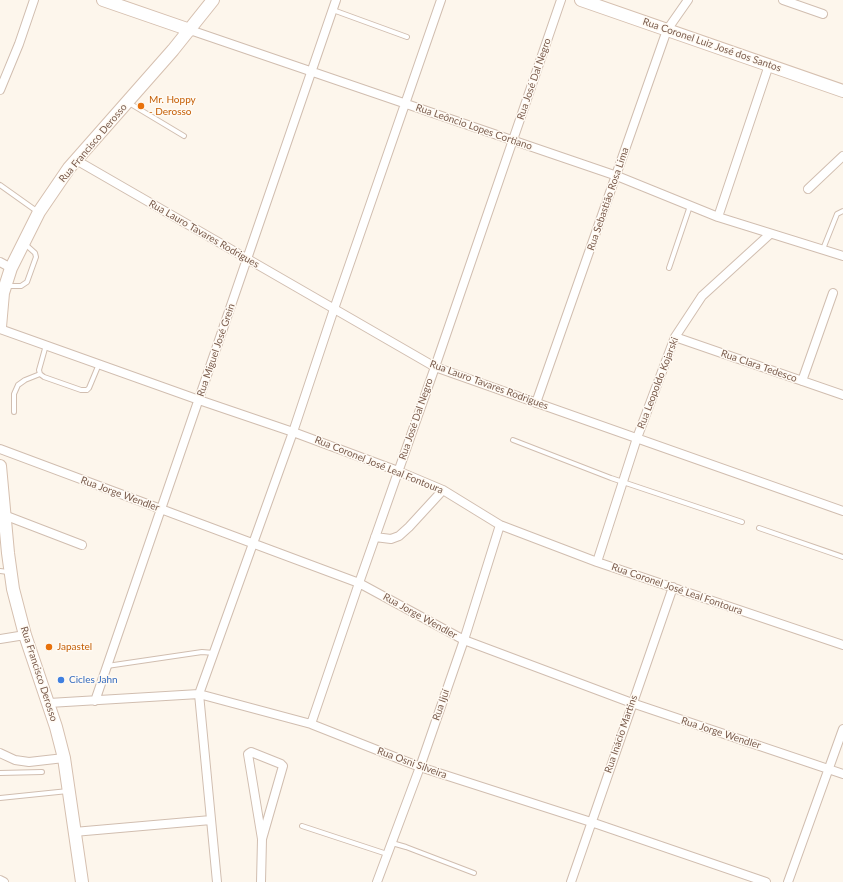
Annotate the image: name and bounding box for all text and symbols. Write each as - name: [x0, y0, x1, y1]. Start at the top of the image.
- street label: Rua Coronel Luiz José dos Santos: [641, 16, 783, 74]
- street label: Rua José Dal Negro: [514, 37, 554, 121]
- place label: Mr. Hoppy - Derosso: [149, 94, 196, 118]
- street label: Rua Francisco Derosso: [57, 101, 129, 185]
- marker: Mr. Hoppy - Derosso: [136, 101, 146, 111]
- street label: Rua Leôncio Lopes Cortiano: [414, 101, 534, 153]
- street label: Rua Sebastião Rosa Lima: [585, 146, 631, 252]
- street label: Rua Lauro Tavares Rodrigues: [147, 197, 261, 271]
- street label: Rua Miguel José Grein: [194, 302, 238, 398]
- street label: Rua Leopoldo Kojarski: [635, 336, 681, 430]
- street label: Rua Clara Tedesco: [719, 347, 799, 385]
- street label: Rua Lauro Tavares Rodrigues: [428, 358, 550, 412]
- street label: Rua José Dal Negro: [396, 377, 436, 461]
- street label: Rua Coronel José Leal Fontoura: [313, 434, 445, 496]
- street label: Rua Jorge Wendler: [79, 474, 161, 514]
- street label: Rua Coronel José Leal Fontoura: [610, 561, 744, 617]
- street label: Rua Jorge Wendler: [381, 591, 459, 641]
- street label: Rua Francisco Derosso: [18, 625, 60, 723]
- place label: Japastel: [57, 641, 92, 653]
- marker: Japastel: [44, 642, 54, 652]
- place label: Cicles Jahn: [69, 674, 118, 686]
- marker: Cicles Jahn: [56, 675, 66, 685]
- street label: Rua Ijuí: [430, 688, 452, 722]
- street label: Rua Inácio Martins: [602, 693, 640, 775]
- street label: Rua Jorge Wendler: [680, 714, 762, 752]
- street label: Rua Osni Silveira: [375, 745, 449, 781]

